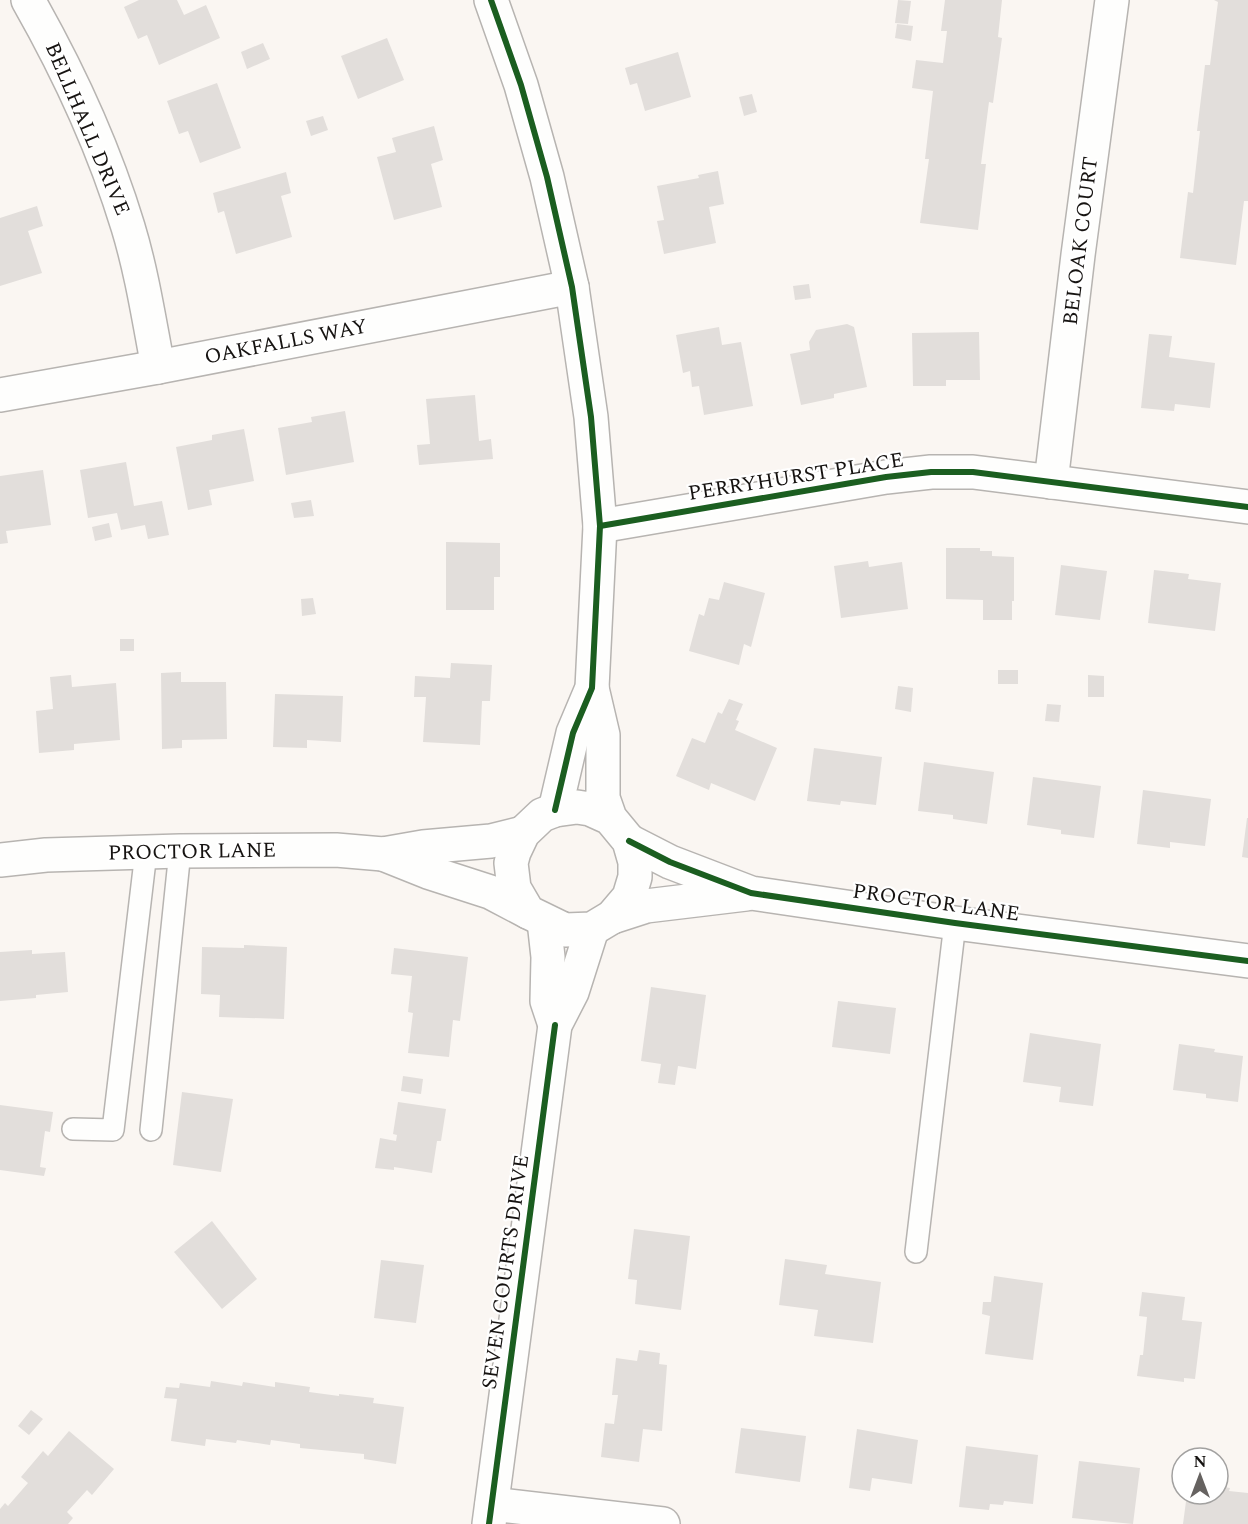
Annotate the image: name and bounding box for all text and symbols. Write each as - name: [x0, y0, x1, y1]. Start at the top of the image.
- street label: BELLHALL DRIVE: [36, 37, 138, 221]
- street label: BELOAK COURT: [1055, 155, 1107, 327]
- street label: OAKFALLS WAY: [202, 310, 370, 374]
- street label: PERRYHURST PLACE: [686, 444, 906, 510]
- street label: PROCTOR LANE: [108, 835, 276, 869]
- street label: PROCTOR LANE: [850, 875, 1022, 931]
- street label: SEVEN COURTS DRIVE: [474, 1153, 538, 1391]
- north arrow: [1170, 1446, 1230, 1506]
- text: N: [1193, 1450, 1207, 1474]

